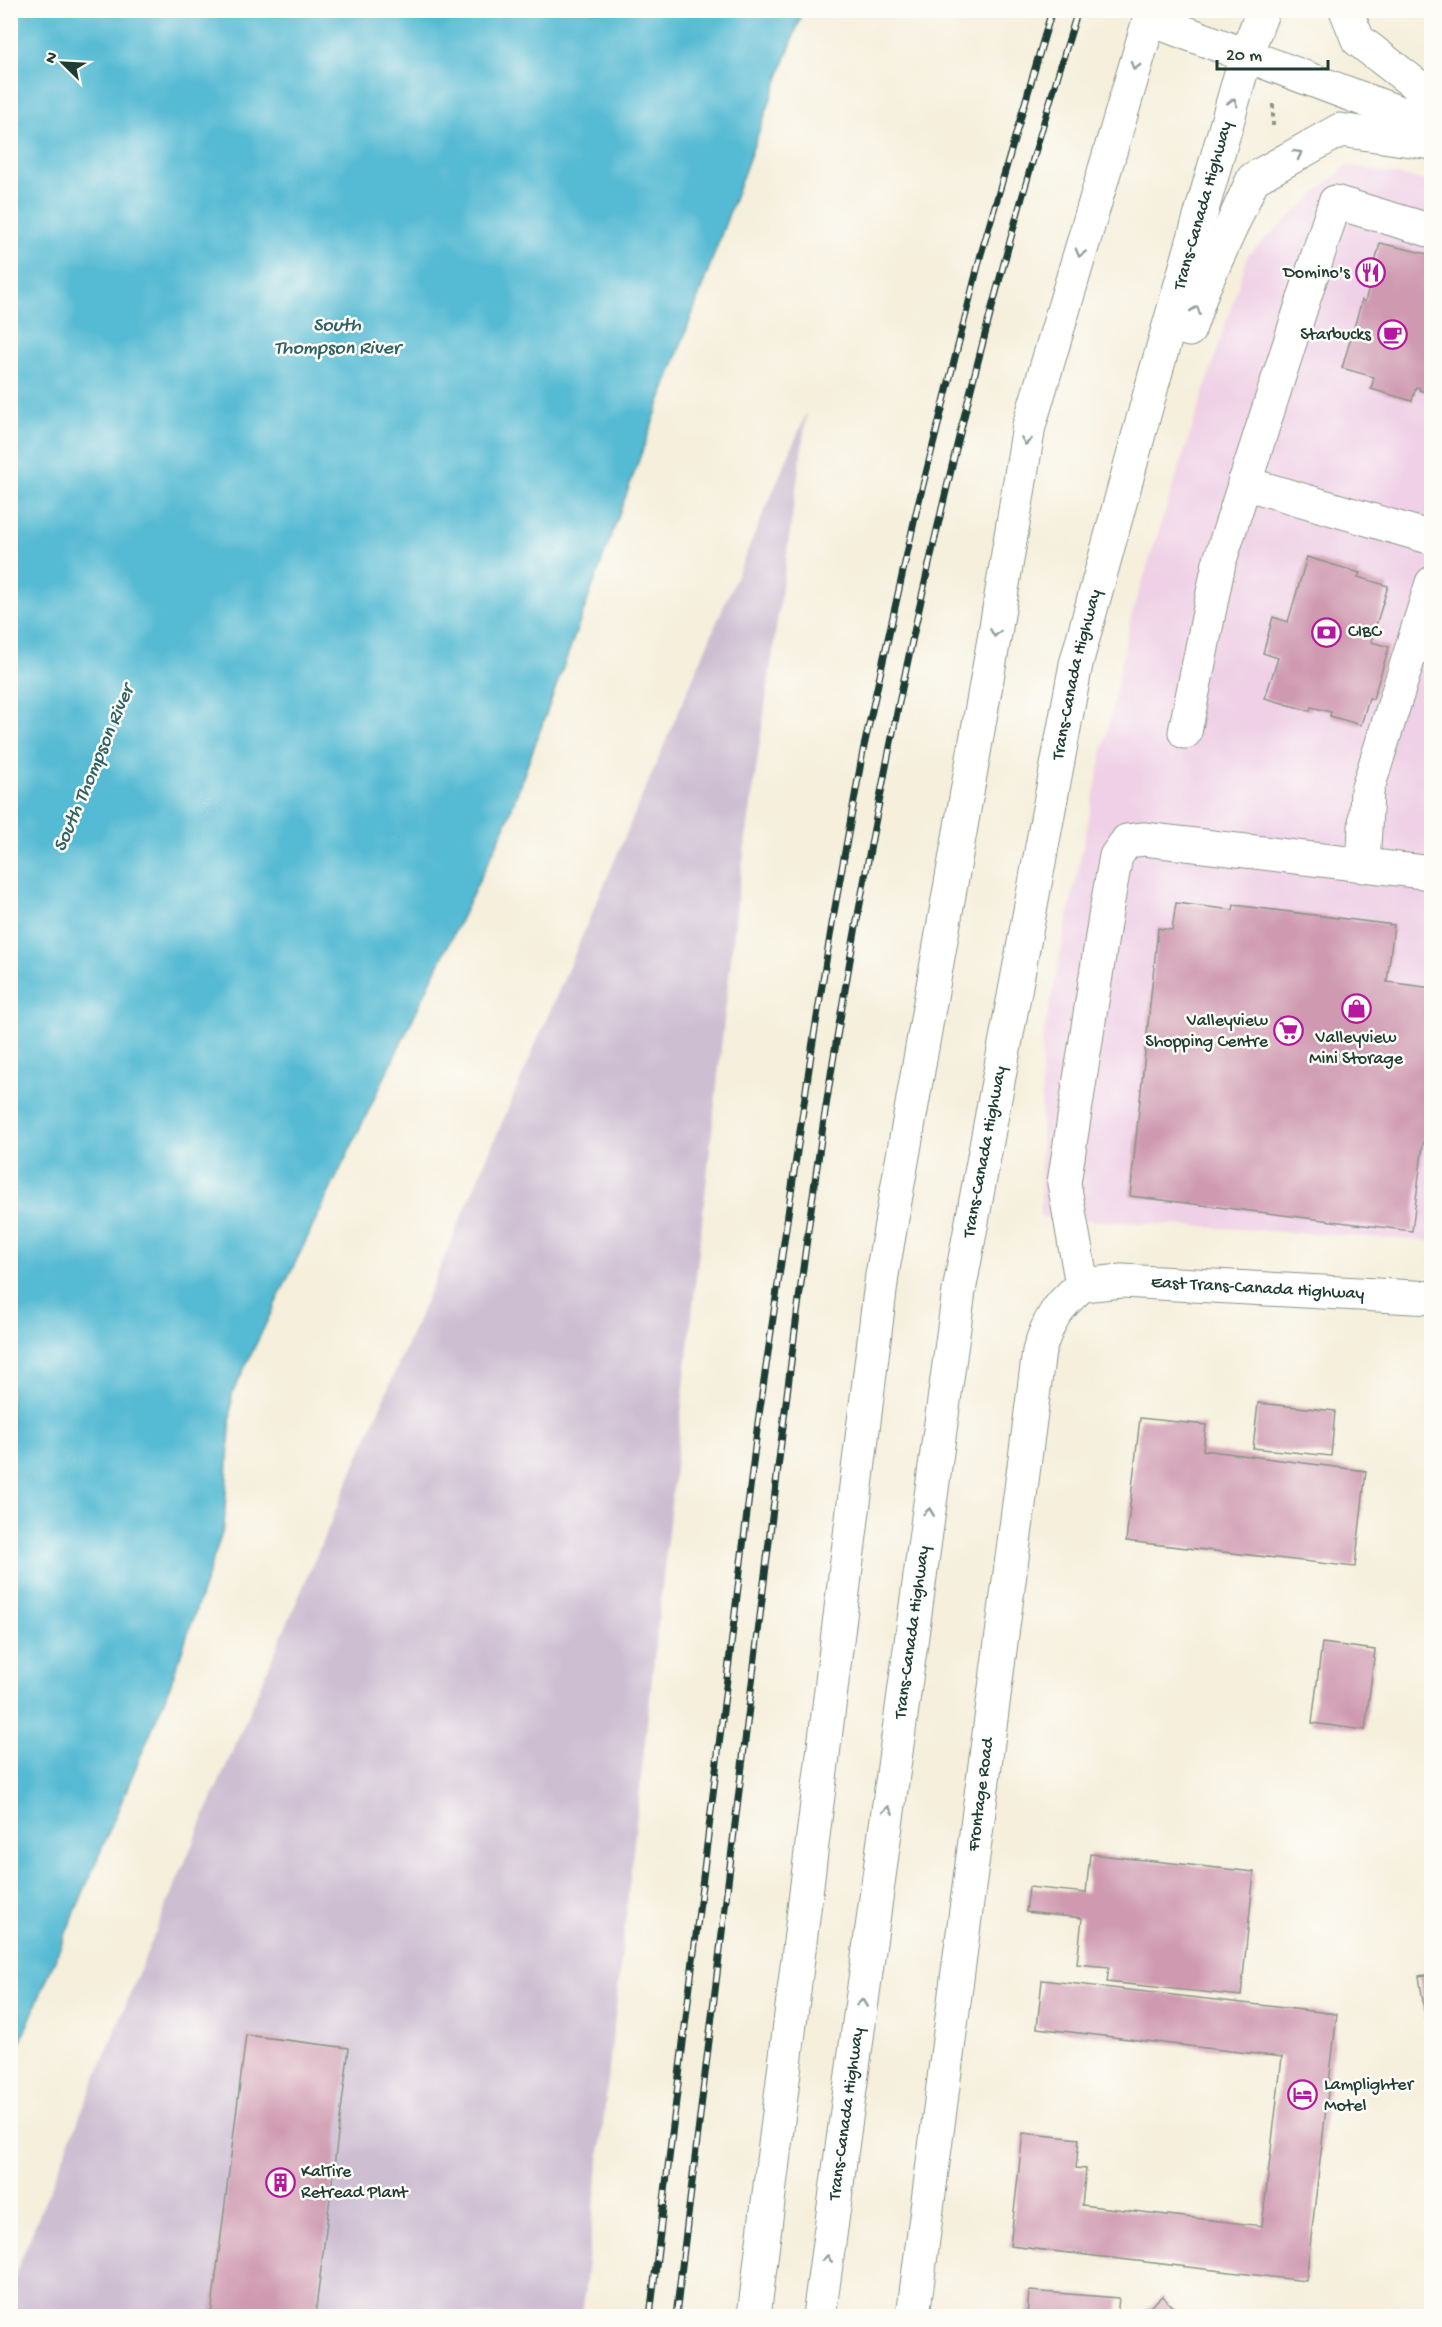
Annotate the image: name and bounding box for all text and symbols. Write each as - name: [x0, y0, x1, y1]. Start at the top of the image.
- north arrow: [33, 33, 93, 93]
- scale bar: [1217, 33, 1328, 71]
- text: 20 m: [1226, 46, 1262, 67]
- text: N: [42, 49, 64, 67]
- one-way arrow: [1130, 60, 1142, 71]
- one-way arrow: [1226, 97, 1238, 108]
- street label: Trans-Canada Highway: [1169, 119, 1237, 293]
- one-way arrow: [1292, 150, 1302, 161]
- one-way arrow: [1075, 247, 1087, 258]
- restaurant icon: Domino's: [1355, 257, 1387, 289]
- place label: Domino's: [1282, 263, 1351, 284]
- one-way arrow: [1189, 305, 1201, 316]
- water label: South Thompson River: [274, 315, 404, 361]
- cafe icon: Starbucks: [1376, 319, 1408, 351]
- place label: Starbucks: [1300, 325, 1372, 346]
- one-way arrow: [1021, 436, 1033, 446]
- street label: Trans-Canada Highway: [1048, 587, 1106, 763]
- bank icon: CIBC: [1311, 616, 1343, 648]
- place label: CIBC: [1348, 622, 1382, 643]
- one-way arrow: [989, 629, 1001, 638]
- water label: South Thompson River: [50, 679, 142, 856]
- shop icon: Valleyview Mini Storage: [1340, 993, 1372, 1025]
- place label: Valleyview Shopping Centre: [1145, 1011, 1269, 1053]
- supermarket icon: Valleyview Shopping Centre: [1273, 1015, 1305, 1047]
- place label: Valleyview Mini Storage: [1309, 1028, 1404, 1070]
- street label: Trans-Canada Highway: [958, 1064, 1011, 1240]
- street label: East Trans-Canada Highway: [1150, 1272, 1365, 1305]
- one-way arrow: [922, 1508, 934, 1517]
- street label: Trans-Canada Highway: [890, 1544, 935, 1721]
- street label: Frontage Road: [963, 1735, 999, 1853]
- one-way arrow: [882, 1805, 894, 1814]
- one-way arrow: [855, 1998, 867, 2008]
- street label: Trans-Canada Highway: [824, 2026, 869, 2203]
- place label: Lamplighter Motel: [1324, 2075, 1415, 2117]
- hotel icon: Lamplighter Motel: [1287, 2079, 1319, 2111]
- place label: KalTire Retread Plant: [301, 2162, 409, 2204]
- building icon: KalTire Retread Plant: [264, 2166, 296, 2198]
- one-way arrow: [820, 2254, 832, 2263]

